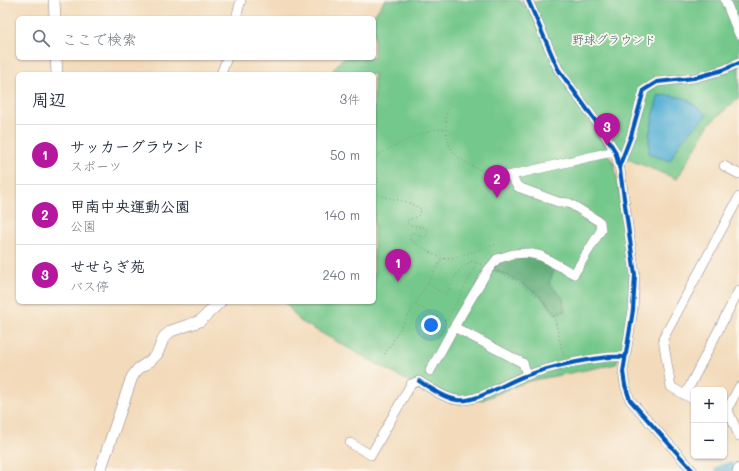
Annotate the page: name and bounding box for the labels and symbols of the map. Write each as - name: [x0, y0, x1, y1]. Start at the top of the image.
- park label: 野球グラウンド: [572, 31, 656, 47]
- pin: 3: [594, 113, 620, 146]
- pin: 2: [484, 165, 510, 198]
- pin: 1: [385, 249, 411, 282]
- your location: [421, 315, 441, 335]

